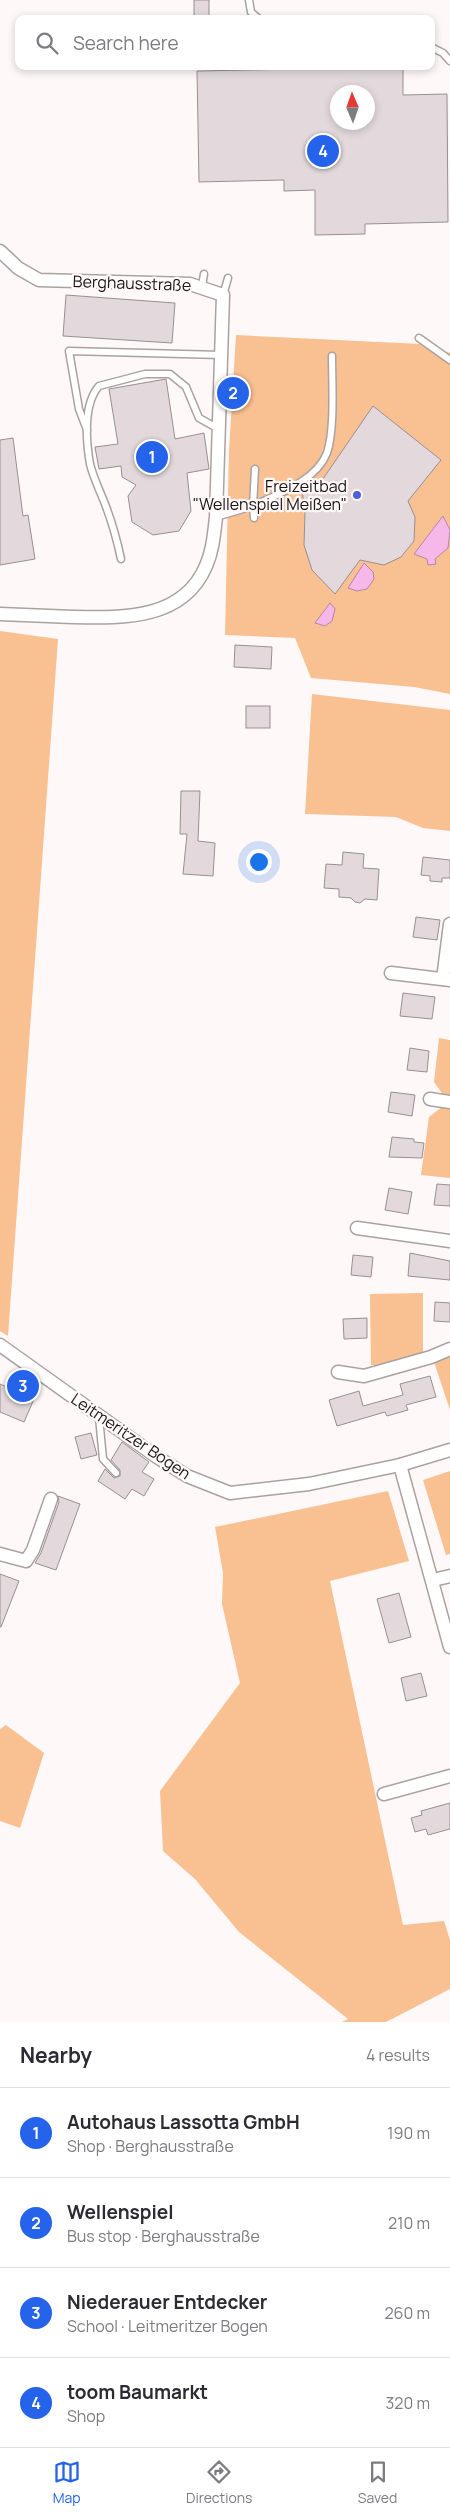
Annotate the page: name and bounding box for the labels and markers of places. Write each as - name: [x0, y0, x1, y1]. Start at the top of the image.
- pin: 4: [307, 132, 339, 170]
- pin: 2: [217, 374, 249, 412]
- pin: 1: [136, 438, 168, 476]
- place label: Freizeitbad "Wellenspiel Meißen": [193, 475, 347, 515]
- marker: Freizeitbad "Wellenspiel Meißen": [351, 489, 363, 501]
- pin: 3: [7, 1367, 39, 1405]

